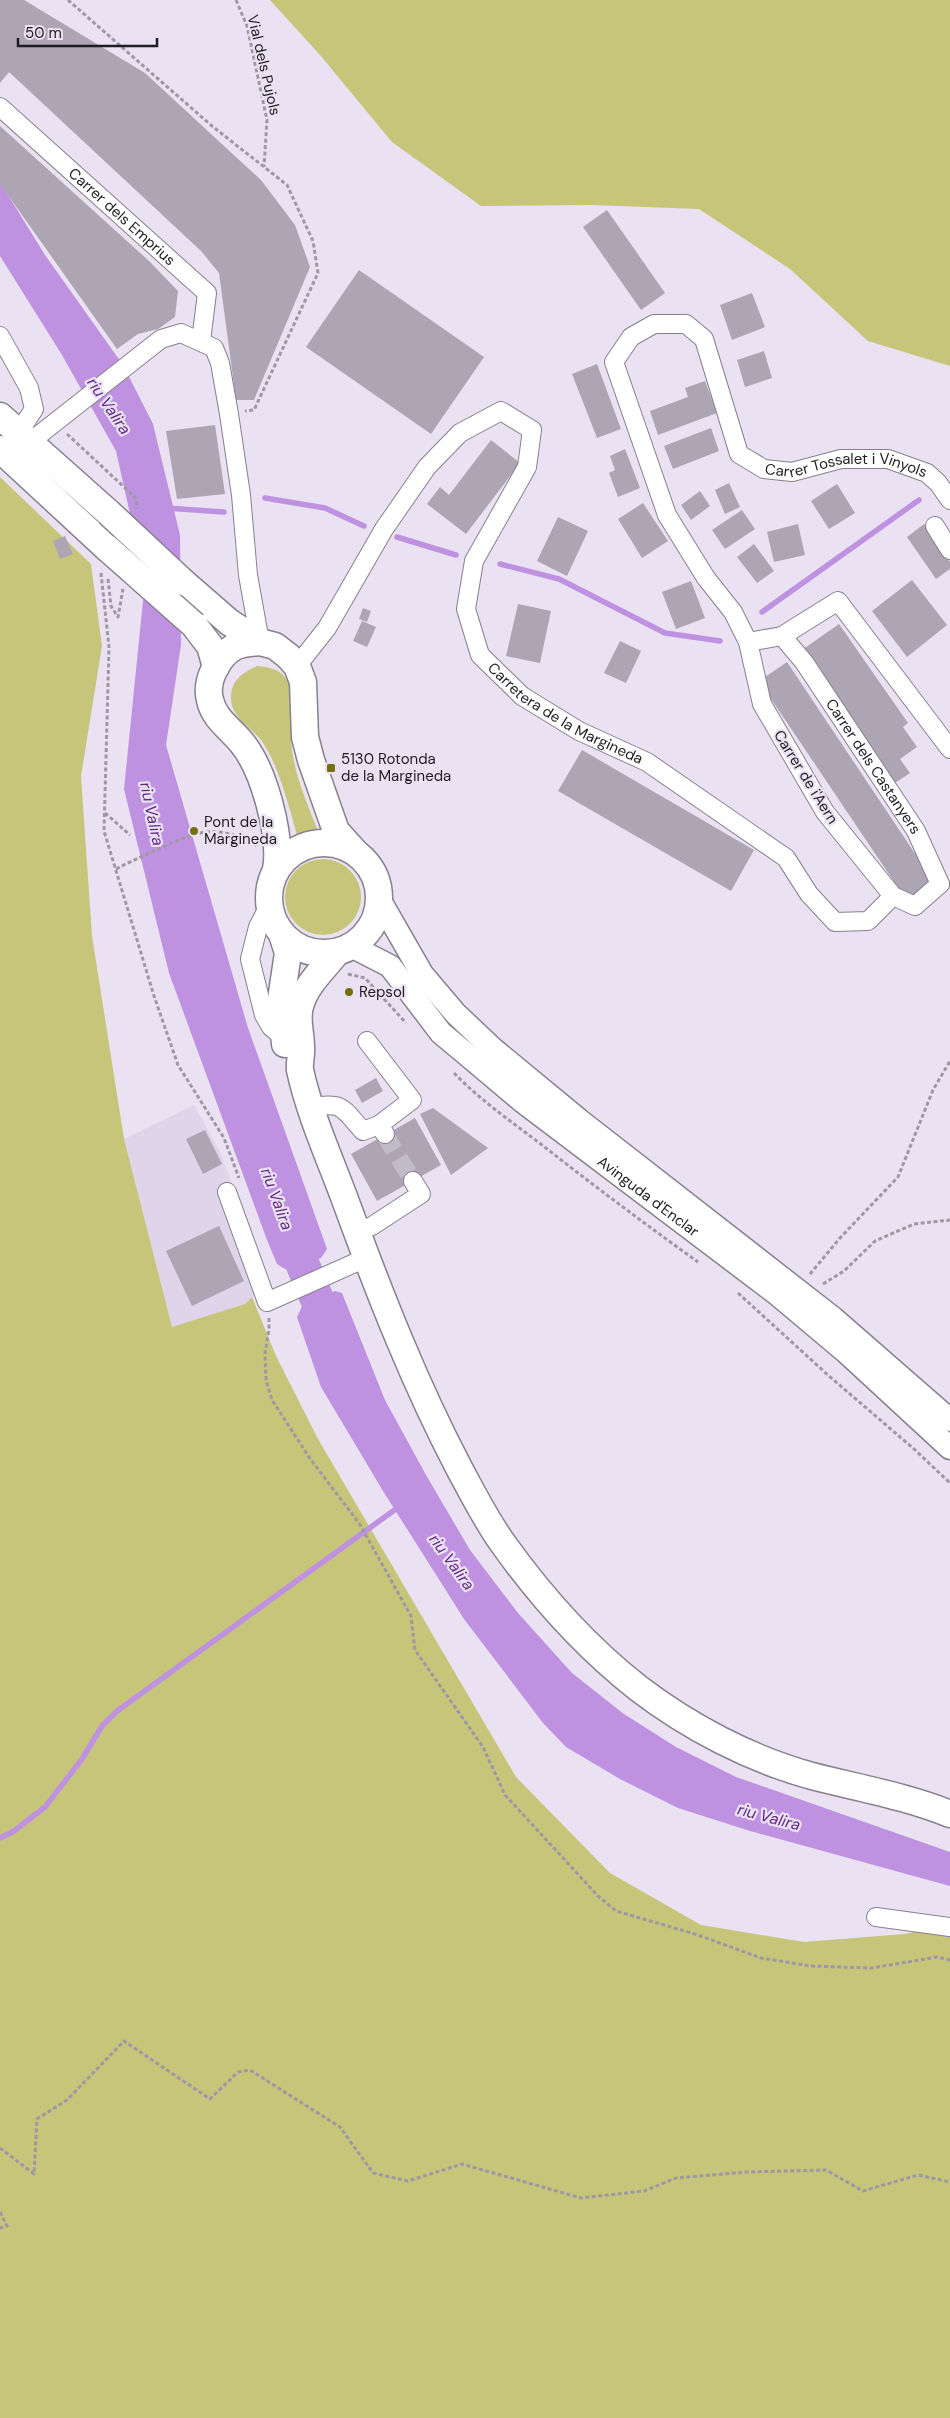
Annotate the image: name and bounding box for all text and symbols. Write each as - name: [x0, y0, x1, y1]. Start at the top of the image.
- street label: Vial dels Pujols: [243, 13, 285, 117]
- scale bar: [18, 15, 156, 47]
- text: 50 m: [25, 23, 62, 43]
- street label: Carrer dels Emprius: [64, 163, 180, 270]
- water label: riu Valira: [82, 373, 136, 439]
- street label: Carrer Tossalet i Vinyols: [764, 449, 930, 482]
- street label: Carretera de la Margineda: [483, 658, 646, 769]
- street label: Carrer dels Castanyers: [821, 695, 925, 838]
- street label: Carrer de i'Aern: [769, 726, 843, 828]
- place label: 5130 Rotonda de la Margineda: [341, 749, 451, 786]
- marker: 5130 Rotonda de la Margineda: [325, 762, 337, 774]
- water label: riu Valira: [135, 780, 169, 848]
- place label: Pont de la Margineda: [204, 812, 277, 849]
- marker: Pont de la Margineda: [188, 825, 200, 837]
- place label: Repsol: [359, 982, 405, 1002]
- marker: Repsol: [343, 986, 355, 998]
- street label: Avinguda d'Enclar: [593, 1152, 703, 1242]
- water label: riu Valira: [256, 1165, 298, 1233]
- water label: riu Valira: [425, 1530, 480, 1594]
- water label: riu Valira: [735, 1799, 803, 1836]

